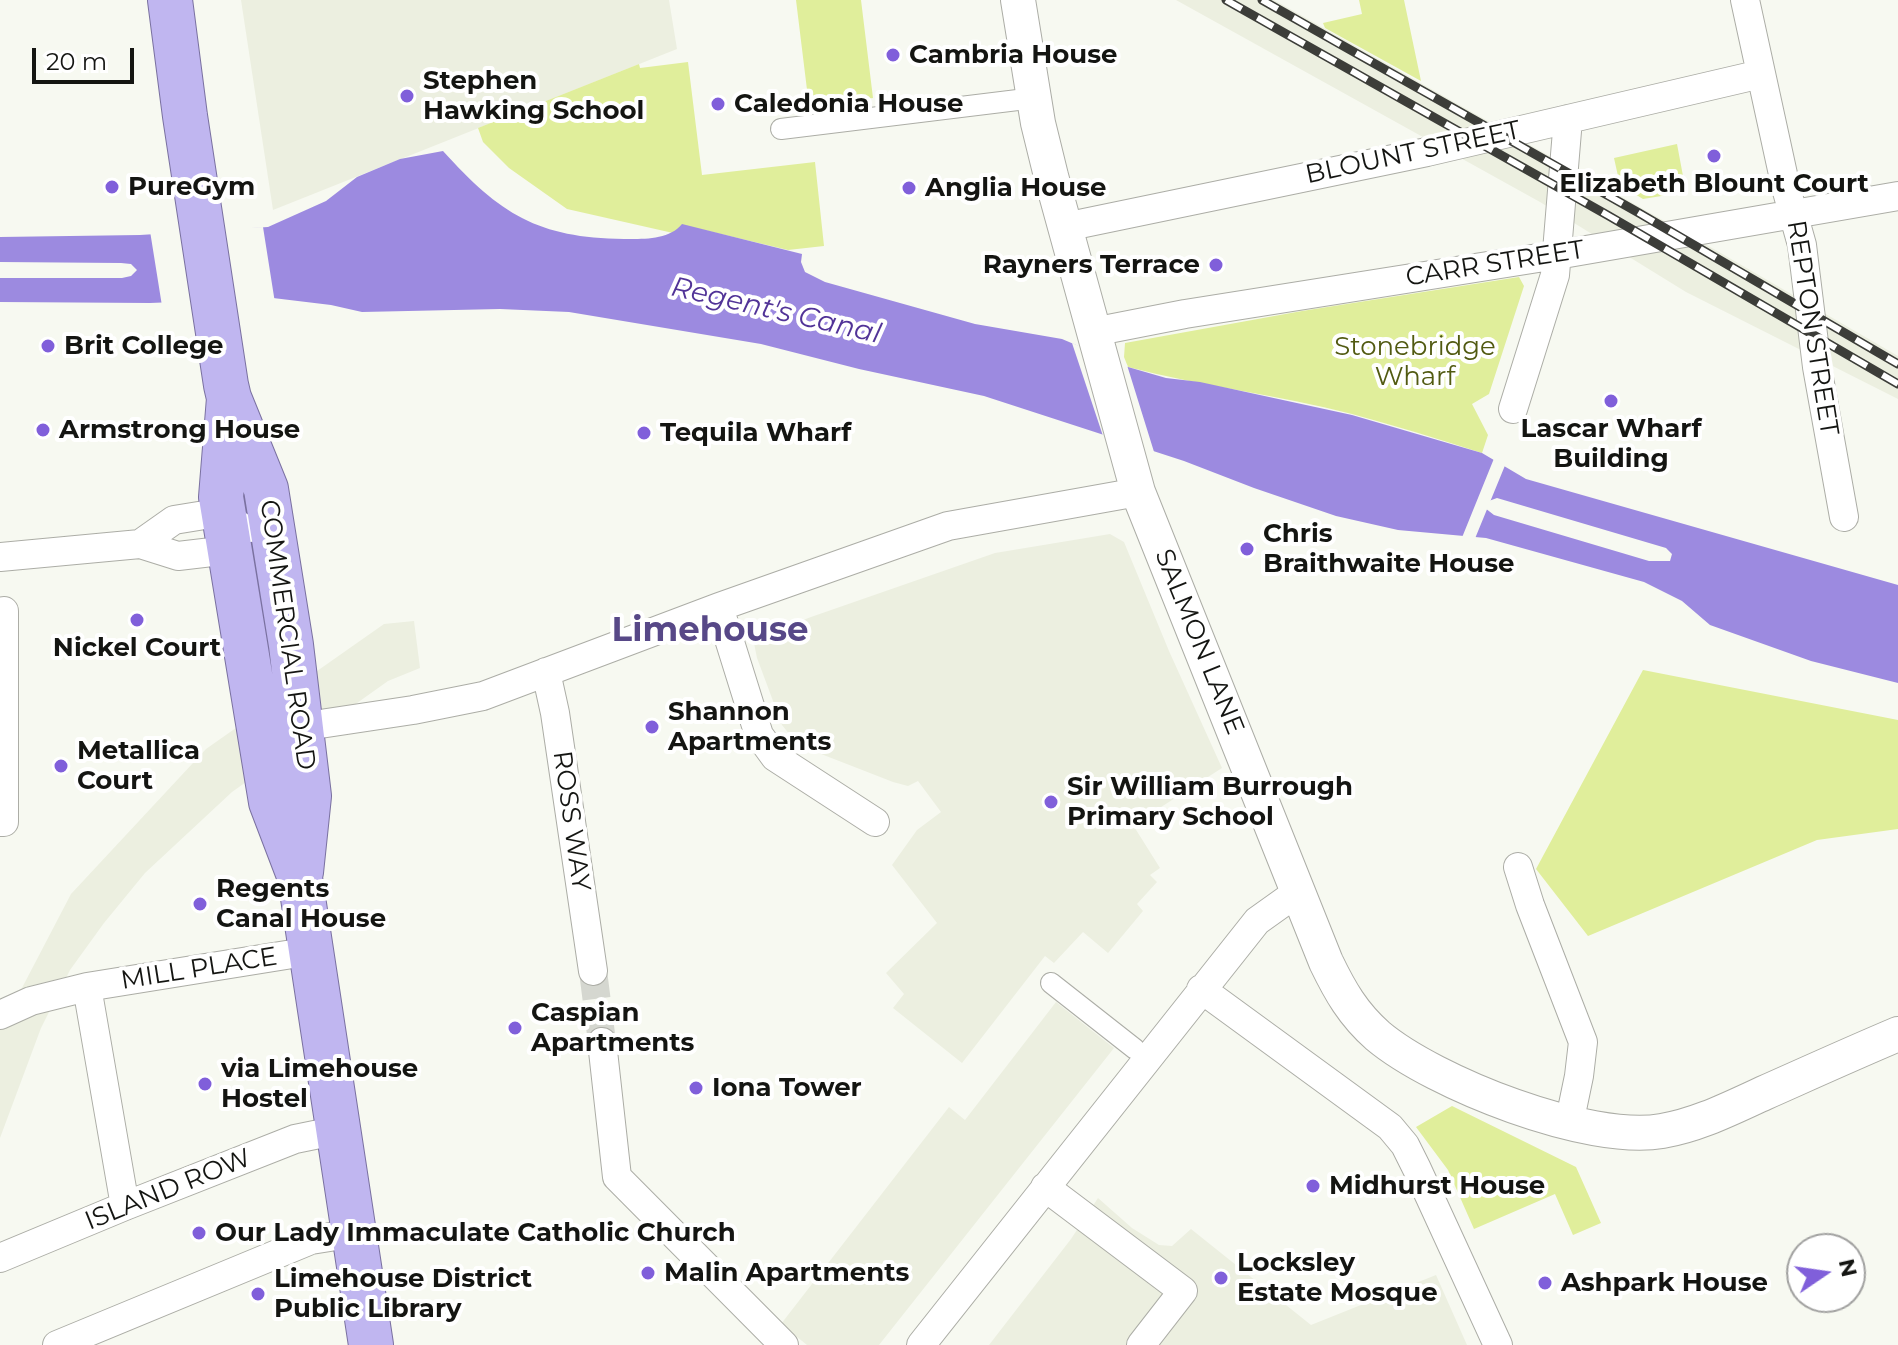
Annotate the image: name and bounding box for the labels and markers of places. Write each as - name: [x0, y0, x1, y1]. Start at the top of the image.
- place label: Cambria House: [909, 39, 1117, 71]
- marker: Cambria House: [884, 46, 902, 64]
- place label: Stephen Hawking School: [423, 65, 644, 126]
- marker: Stephen Hawking School: [398, 87, 416, 105]
- place label: Caledonia House: [734, 88, 963, 120]
- marker: Caledonia House: [709, 95, 727, 113]
- marker: Elizabeth Blount Court: [1705, 147, 1723, 165]
- place label: Elizabeth Blount Court: [1559, 168, 1869, 200]
- place label: PureGym: [128, 171, 255, 203]
- place label: Anglia House: [925, 172, 1106, 204]
- marker: PureGym: [103, 178, 121, 196]
- marker: Anglia House: [900, 179, 918, 197]
- place label: Rayners Terrace: [983, 249, 1200, 281]
- marker: Rayners Terrace: [1207, 256, 1225, 274]
- place label: Brit College: [64, 330, 224, 362]
- marker: Brit College: [39, 337, 57, 355]
- marker: Lascar Wharf Building: [1602, 392, 1620, 410]
- place label: Lascar Wharf Building: [1520, 413, 1702, 474]
- place label: Armstrong House: [59, 414, 300, 446]
- place label: Tequila Wharf: [660, 417, 851, 449]
- marker: Armstrong House: [34, 421, 52, 439]
- marker: Tequila Wharf: [635, 424, 653, 442]
- place label: Chris Braithwaite House: [1263, 518, 1514, 580]
- marker: Chris Braithwaite House: [1238, 540, 1256, 558]
- marker: Nickel Court: [128, 611, 146, 629]
- place label: Nickel Court: [53, 632, 221, 664]
- place label: Shannon Apartments: [668, 696, 831, 758]
- marker: Shannon Apartments: [643, 718, 661, 736]
- place label: Metallica Court: [77, 735, 200, 796]
- marker: Metallica Court: [52, 757, 70, 775]
- place label: Sir William Burrough Primary School: [1067, 771, 1353, 832]
- marker: Sir William Burrough Primary School: [1042, 793, 1060, 811]
- place label: Regents Canal House: [216, 873, 386, 934]
- marker: Regents Canal House: [191, 895, 209, 913]
- place label: Caspian Apartments: [531, 997, 694, 1058]
- marker: Caspian Apartments: [506, 1019, 524, 1037]
- place label: via Limehouse Hostel: [221, 1053, 418, 1114]
- place label: Iona Tower: [712, 1072, 862, 1104]
- marker: via Limehouse Hostel: [196, 1075, 214, 1093]
- marker: Iona Tower: [687, 1079, 705, 1097]
- place label: Midhurst House: [1329, 1170, 1545, 1202]
- marker: Midhurst House: [1304, 1177, 1322, 1195]
- place label: Our Lady Immaculate Catholic Church: [215, 1217, 736, 1249]
- marker: Our Lady Immaculate Catholic Church: [190, 1224, 208, 1242]
- place label: Locksley Estate Mosque: [1237, 1247, 1438, 1308]
- place label: Malin Apartments: [664, 1257, 909, 1289]
- place label: Limehouse District Public Library: [274, 1263, 532, 1324]
- marker: Malin Apartments: [639, 1264, 657, 1282]
- place label: Ashpark House: [1561, 1267, 1768, 1299]
- marker: Locksley Estate Mosque: [1212, 1269, 1230, 1287]
- marker: Ashpark House: [1536, 1274, 1554, 1292]
- marker: Limehouse District Public Library: [249, 1285, 267, 1303]

